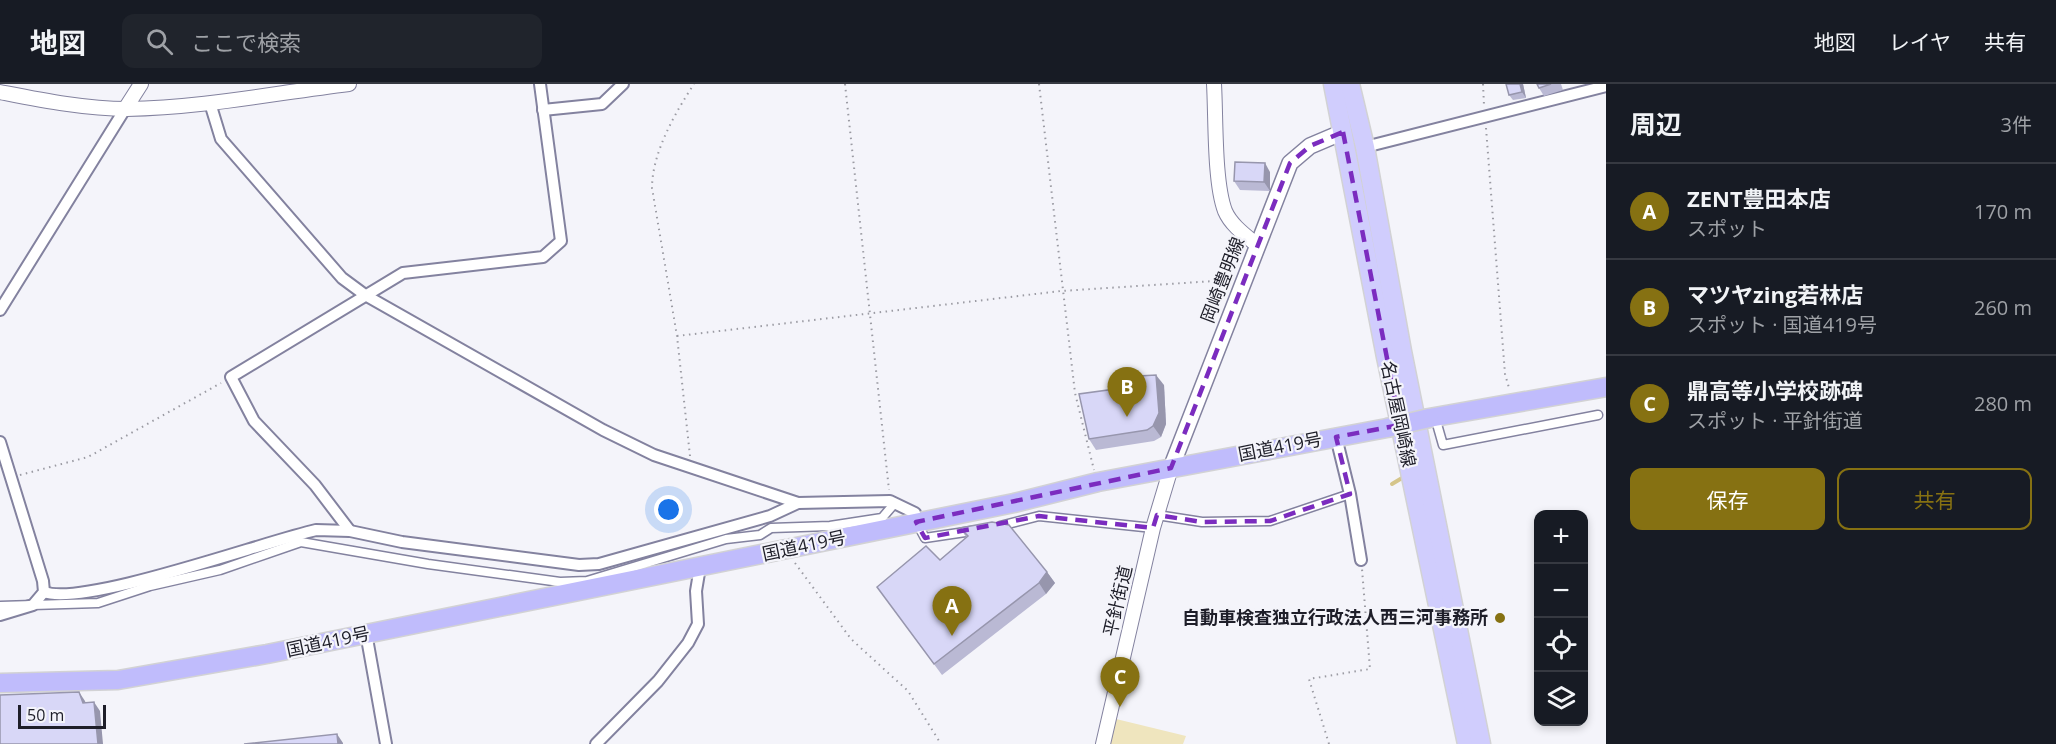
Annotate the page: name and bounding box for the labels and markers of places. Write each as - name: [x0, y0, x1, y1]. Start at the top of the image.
- pin: B: [1108, 368, 1146, 417]
- pin: A: [932, 586, 972, 636]
- place label: 自動車検査独立行政法人西三河事務所: [1182, 605, 1488, 629]
- marker: 自動車検査独立行政法人西三河事務所: [1493, 611, 1507, 625]
- pin: C: [1100, 658, 1140, 707]

